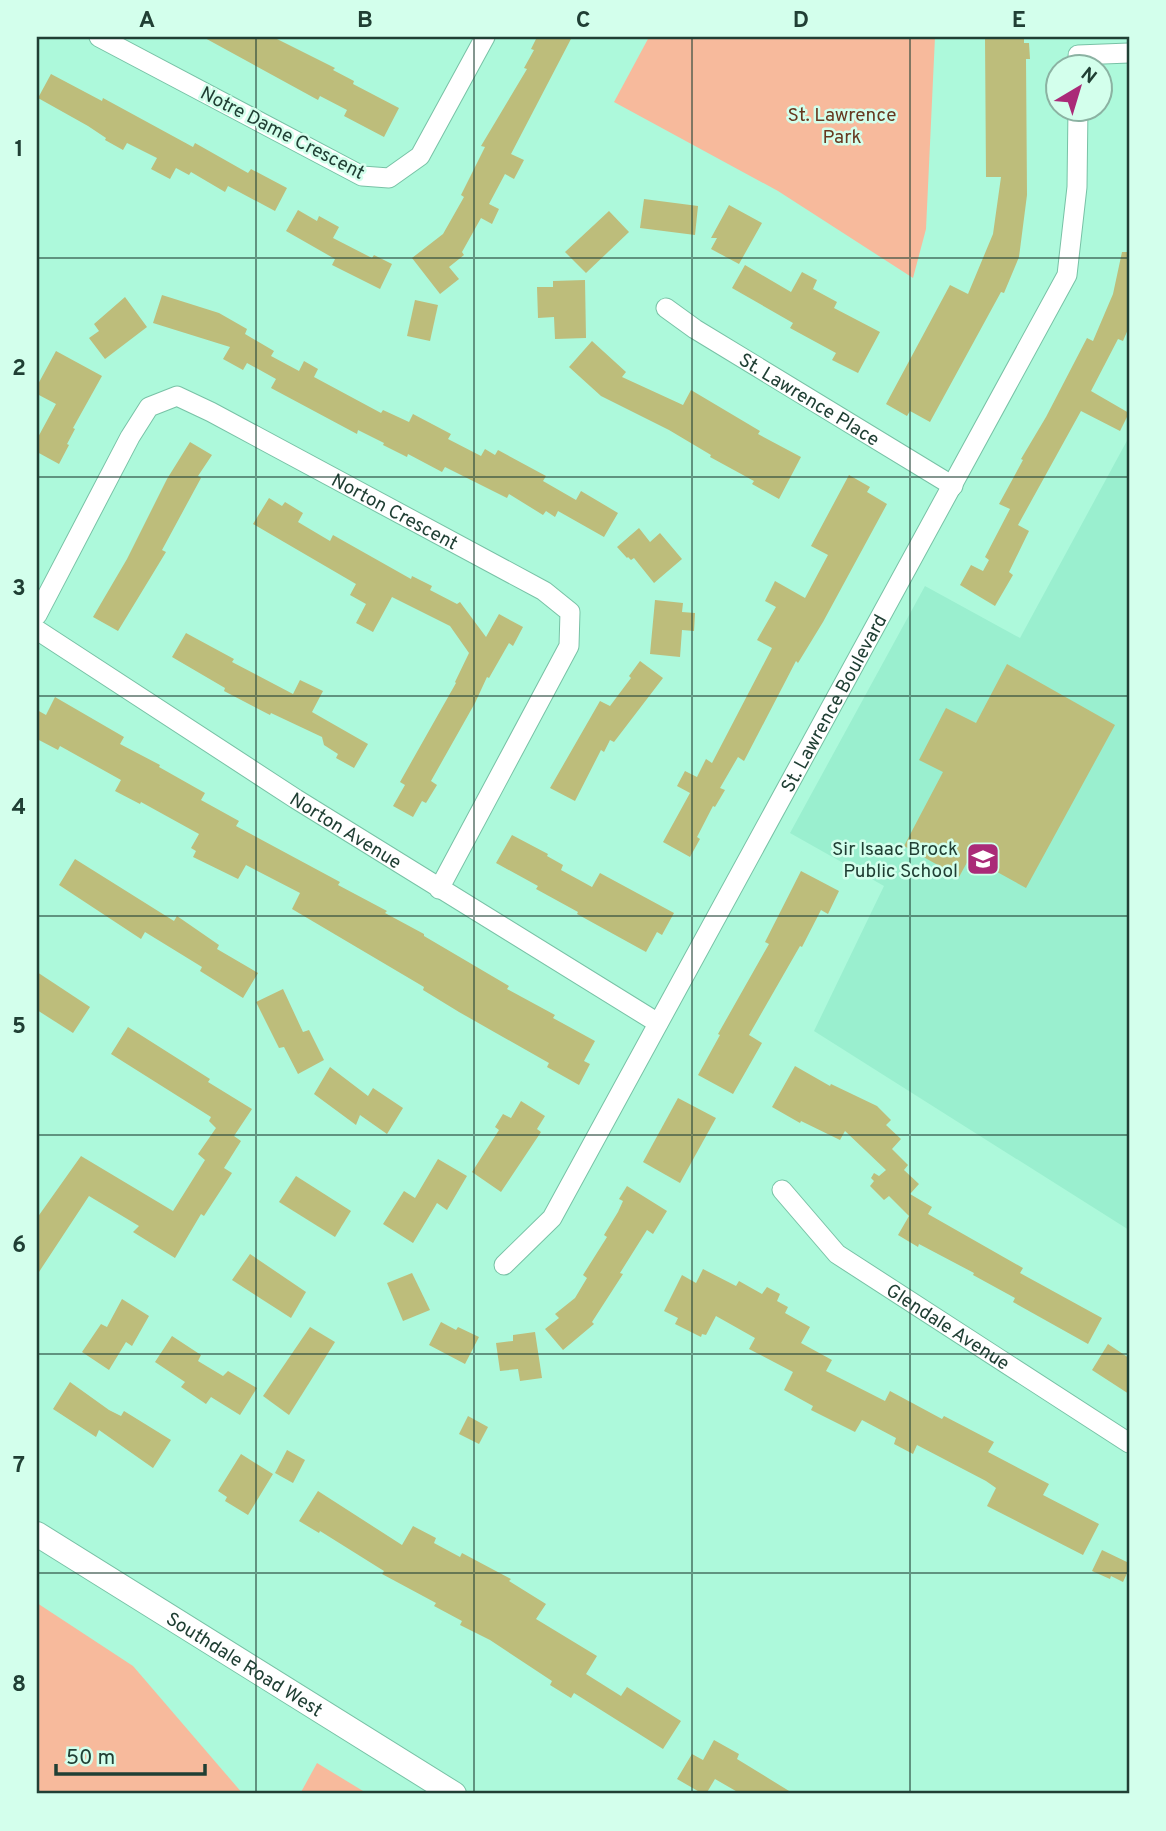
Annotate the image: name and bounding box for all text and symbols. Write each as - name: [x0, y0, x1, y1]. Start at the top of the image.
- text: A: [139, 7, 155, 36]
- text: B: [357, 7, 373, 36]
- text: C: [576, 7, 590, 36]
- text: D: [793, 7, 809, 36]
- text: E: [1012, 7, 1026, 36]
- north arrow: [1044, 52, 1114, 122]
- text: N: [1075, 63, 1101, 90]
- street label: Notre Dame Crescent: [196, 82, 368, 186]
- park label: St. Lawrence Park: [788, 104, 896, 150]
- text: 1: [14, 136, 24, 165]
- street label: St. Lawrence Place: [734, 348, 883, 452]
- text: 2: [12, 355, 26, 384]
- street label: Norton Crescent: [327, 469, 462, 556]
- text: 3: [12, 575, 26, 604]
- street label: St. Lawrence Boulevard: [777, 611, 893, 797]
- street label: Norton Avenue: [284, 788, 405, 875]
- text: 4: [12, 794, 26, 823]
- place label: Sir Isaac Brock Public School: [832, 838, 958, 884]
- school or university icon: Sir Isaac Brock Public School: [964, 840, 1002, 878]
- text: 5: [12, 1013, 26, 1042]
- text: 6: [12, 1232, 26, 1261]
- street label: Glendale Avenue: [881, 1279, 1014, 1377]
- text: 7: [13, 1452, 25, 1481]
- street label: Southdale Road West: [161, 1607, 327, 1723]
- text: 8: [12, 1671, 26, 1700]
- scale bar: [56, 1733, 205, 1777]
- text: 50 m: [66, 1745, 115, 1772]

